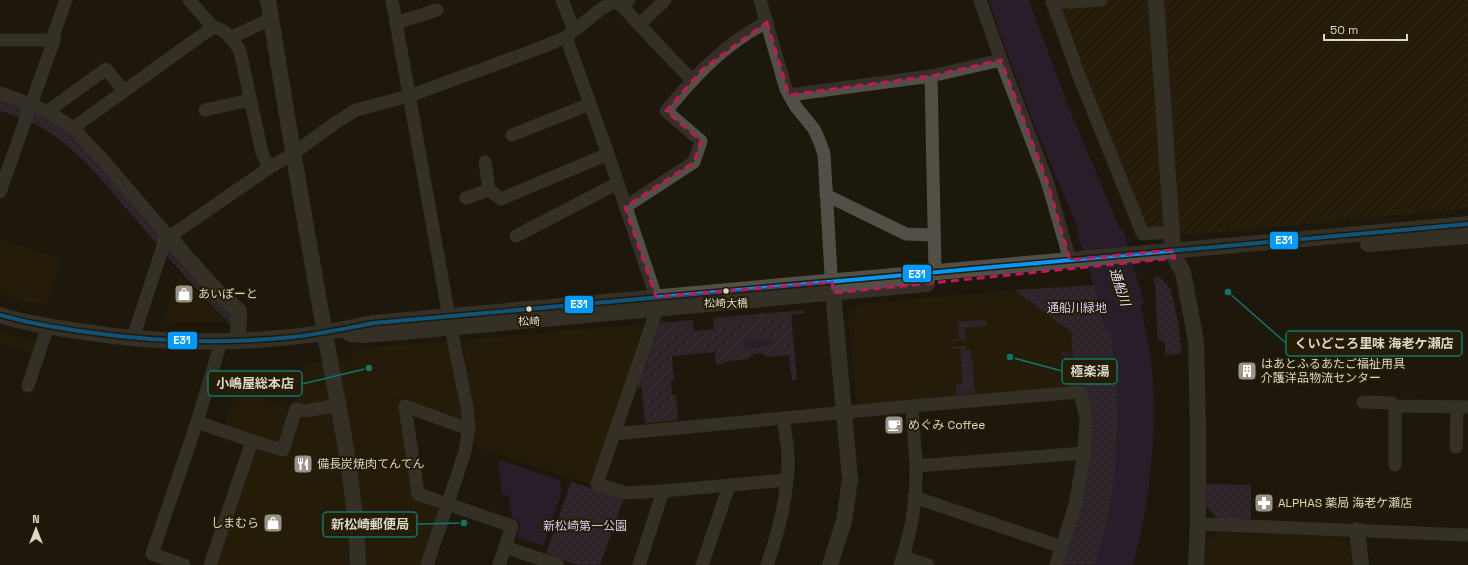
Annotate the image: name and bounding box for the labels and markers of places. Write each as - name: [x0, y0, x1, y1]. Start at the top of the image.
- shop icon: あいぽーと: [173, 283, 195, 305]
- place label: あいぽーと: [198, 286, 258, 302]
- marker: 松崎大橋: [721, 286, 731, 296]
- place label: 松崎大橋: [704, 296, 748, 310]
- marker: 松崎: [524, 304, 534, 314]
- place label: 松崎: [518, 314, 540, 328]
- callout: くいどころ里味 海老ケ瀬店: [1286, 331, 1462, 356]
- place label: はあとふるあたご福祉用具 介護洋品物流センター: [1261, 356, 1405, 386]
- callout: 極楽湯: [1062, 359, 1117, 384]
- building icon: はあとふるあたご福祉用具 介護洋品物流センター: [1236, 360, 1258, 382]
- callout: 小嶋屋総本店: [208, 371, 302, 396]
- cafe icon: めぐみ Coffee: [883, 414, 905, 436]
- place label: めぐみ Coffee: [908, 417, 985, 433]
- restaurant icon: 備長炭焼肉てんてん: [292, 453, 314, 475]
- place label: 備長炭焼肉てんてん: [317, 456, 424, 472]
- pharmacy icon: ALPHAS 薬局 海老ケ瀬店: [1253, 492, 1275, 514]
- place label: ALPHAS 薬局 海老ケ瀬店: [1278, 495, 1412, 511]
- shop icon: しまむら: [262, 512, 284, 534]
- callout: 新松崎郵便局: [323, 512, 417, 537]
- place label: しまむら: [211, 515, 259, 531]

